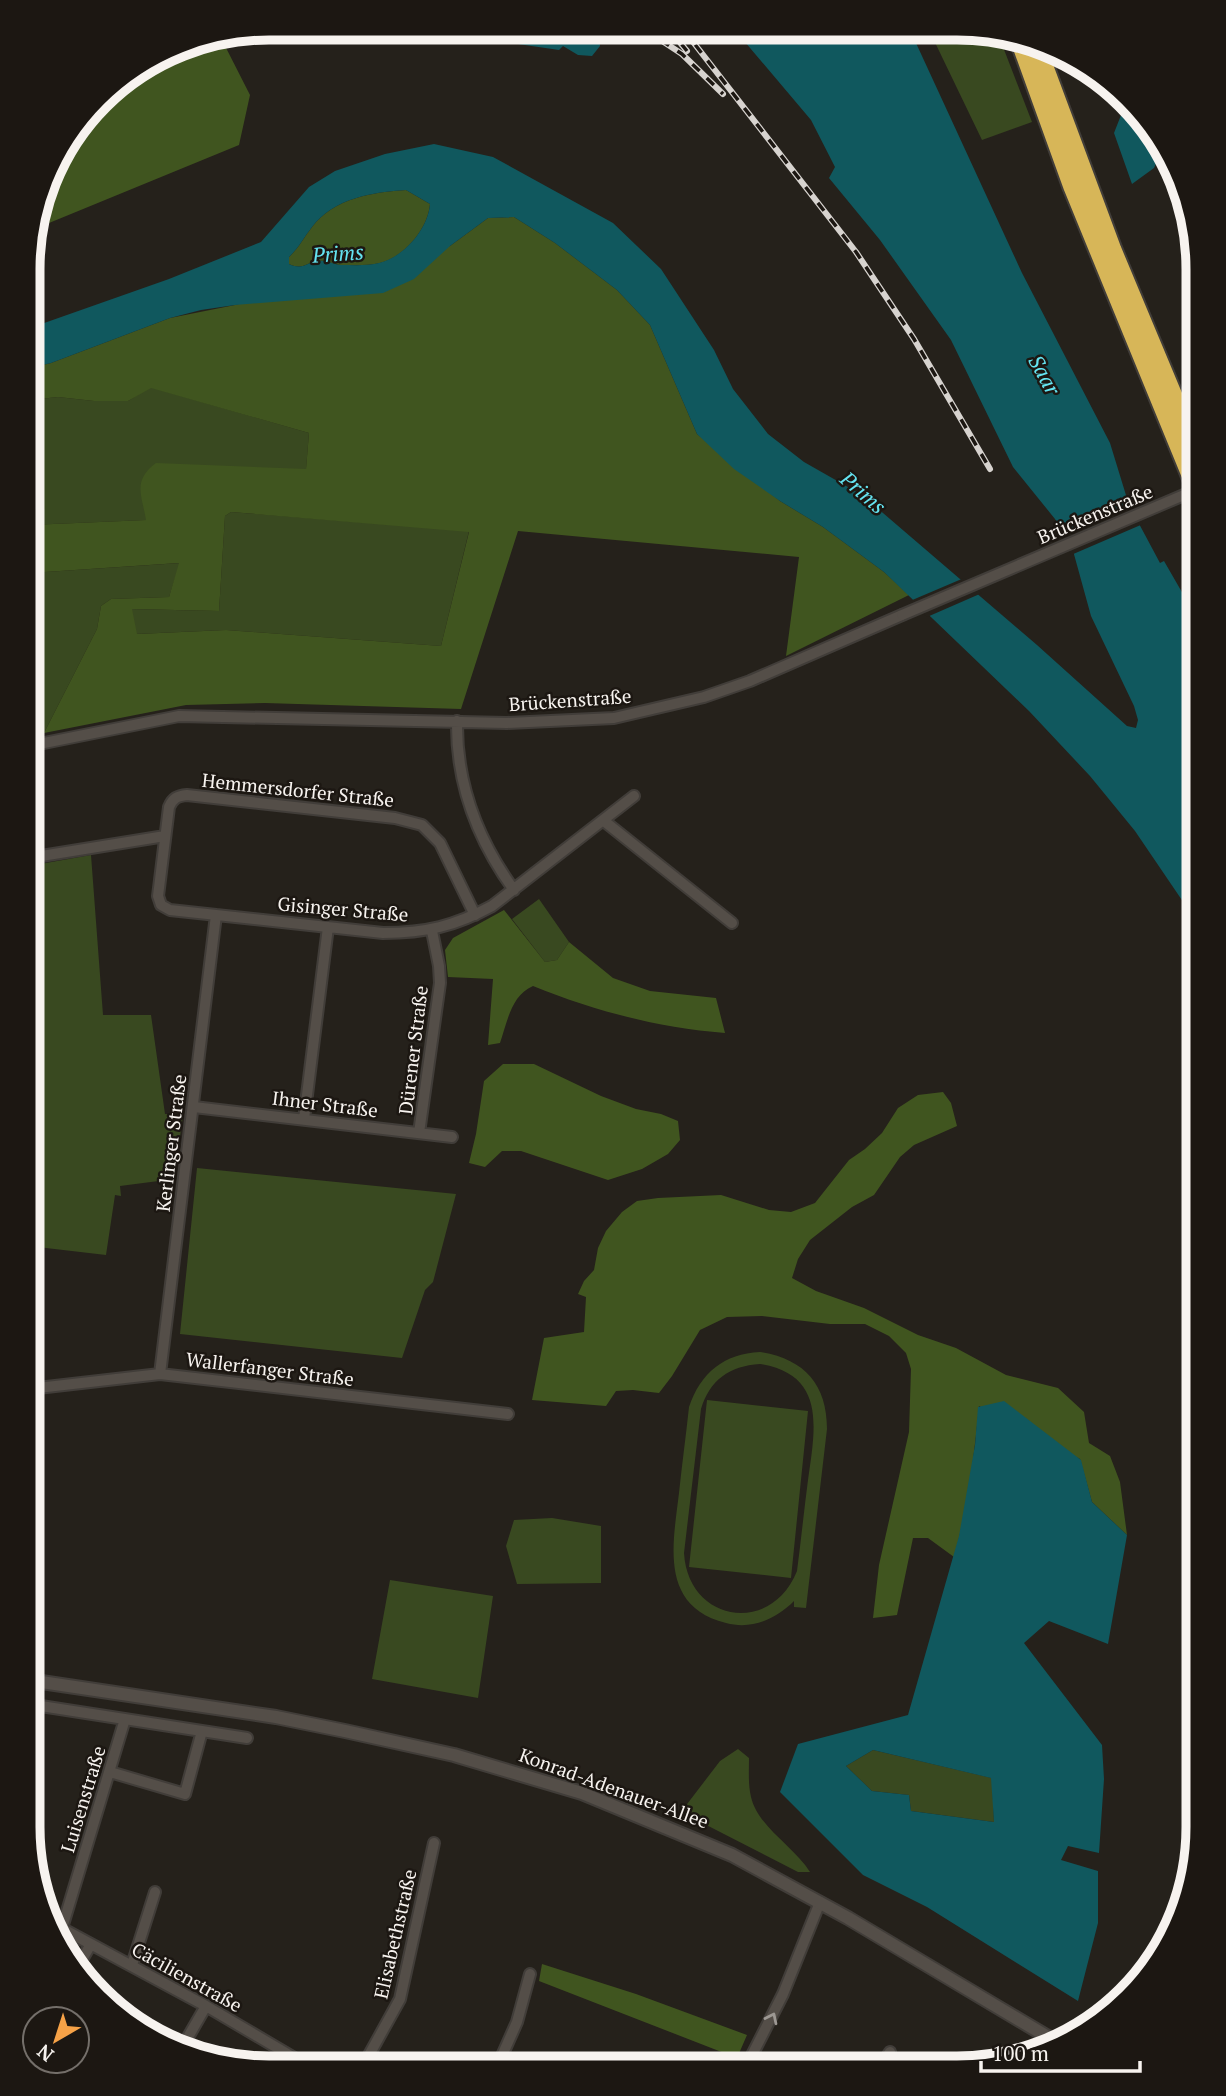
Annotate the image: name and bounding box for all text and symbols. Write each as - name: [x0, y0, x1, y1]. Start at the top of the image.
- water label: Prims: [310, 237, 365, 269]
- water label: Saar: [1023, 350, 1068, 400]
- water label: Prims: [834, 464, 893, 520]
- street label: Brückenstraße: [1033, 478, 1156, 549]
- street label: Brückenstraße: [508, 683, 632, 716]
- street label: Hemmersdorfer Straße: [201, 767, 395, 812]
- street label: Gisinger Straße: [277, 890, 410, 927]
- street label: Dürener Straße: [392, 984, 433, 1116]
- street label: Kerlinger Straße: [150, 1073, 191, 1213]
- street label: Ihner Straße: [271, 1085, 379, 1122]
- street label: Wallerfanger Straße: [185, 1346, 355, 1391]
- street label: Konrad-Adenauer-Allee: [516, 1742, 712, 1833]
- street label: Luisenstraße: [54, 1743, 111, 1855]
- street label: Elisabethstraße: [367, 1867, 422, 2001]
- street label: Cäcilienstraße: [128, 1936, 247, 2017]
- north arrow: [21, 2005, 91, 2075]
- one-way arrow: [763, 2013, 777, 2025]
- scale bar: [981, 2030, 1140, 2074]
- text: N: [31, 2039, 58, 2068]
- text: 100 m: [992, 2039, 1049, 2067]

